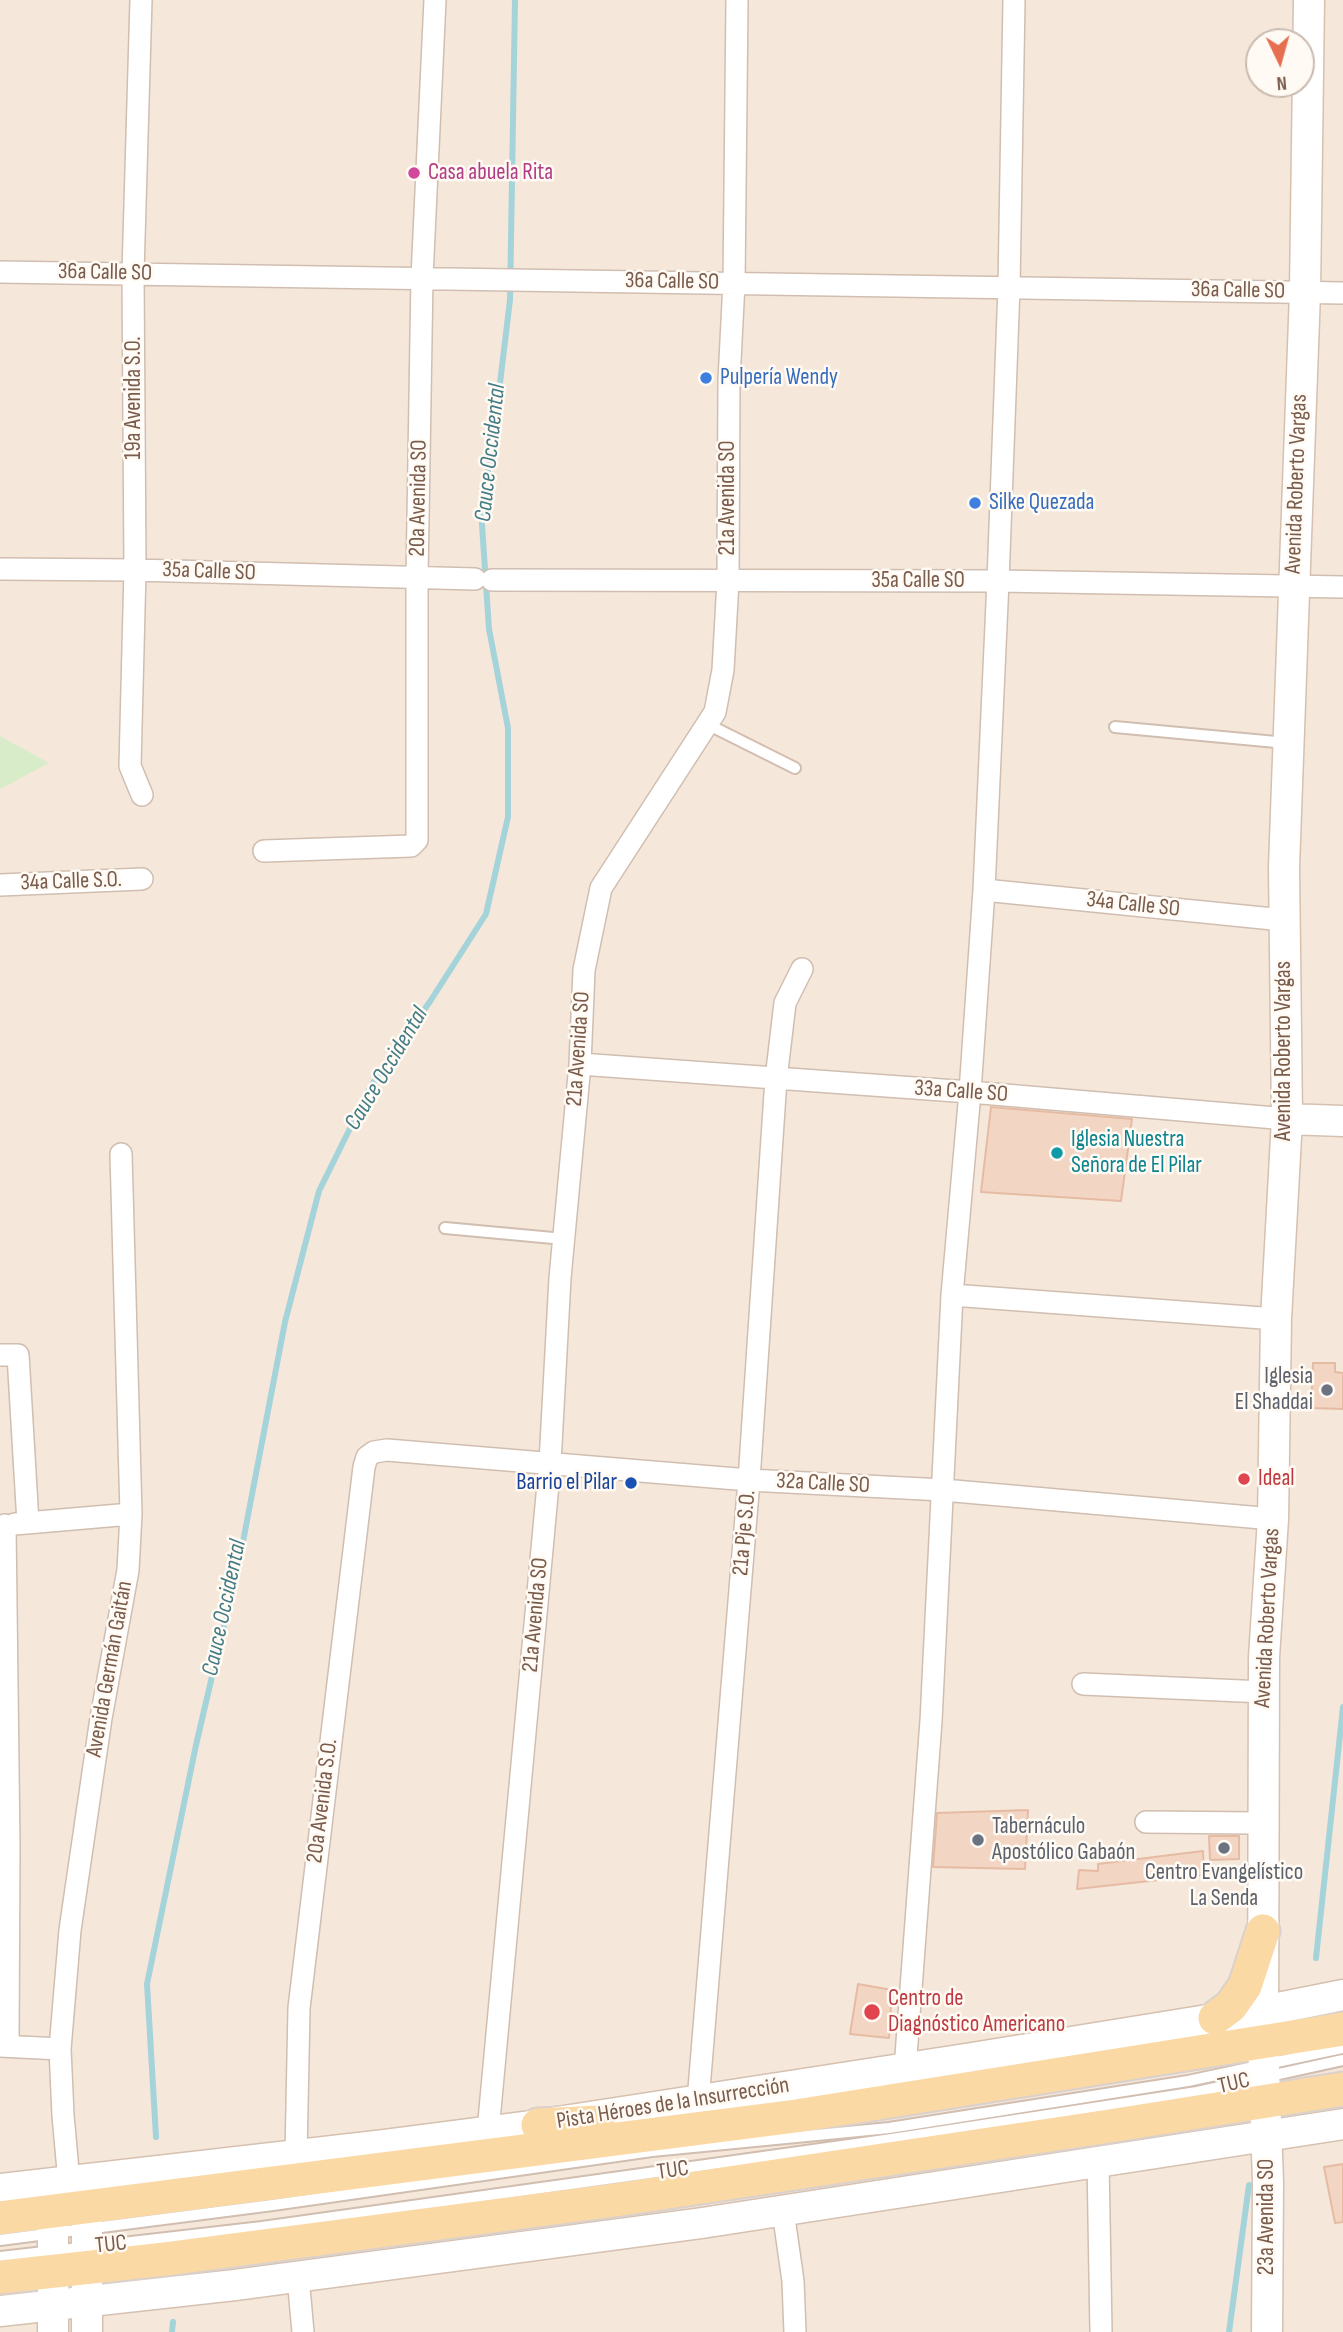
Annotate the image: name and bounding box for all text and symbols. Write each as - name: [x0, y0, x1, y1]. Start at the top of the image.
- north arrow: [1245, 28, 1315, 98]
- text: N: [1276, 71, 1288, 94]
- place label: Casa abuela Rita: [428, 159, 553, 187]
- marker: Casa abuela Rita: [406, 165, 422, 181]
- street label: 36a Calle SO: [58, 258, 152, 288]
- street label: 36a Calle SO: [625, 267, 719, 297]
- street label: 36a Calle SO: [1191, 276, 1285, 306]
- street label: 19a Avenida S.O.: [120, 336, 148, 460]
- place label: Pulpería Wendy: [720, 364, 838, 392]
- marker: Pulpería Wendy: [698, 370, 714, 386]
- water label: Cauce Occidental: [469, 383, 513, 523]
- street label: Avenida Roberto Vargas: [1280, 394, 1314, 574]
- street label: 20a Avenida SO: [404, 439, 434, 557]
- street label: 21a Avenida SO: [714, 440, 742, 556]
- place label: Silke Quezada: [989, 489, 1094, 517]
- marker: Silke Quezada: [967, 495, 983, 511]
- street label: 35a Calle SO: [162, 557, 256, 587]
- street label: 35a Calle SO: [871, 567, 965, 595]
- street label: 34a Calle S.O.: [20, 866, 122, 898]
- street label: 34a Calle SO: [1085, 886, 1181, 924]
- street label: Avenida Roberto Vargas: [1270, 961, 1298, 1141]
- street label: 21a Avenida SO: [561, 991, 597, 1107]
- water label: Cauce Occidental: [339, 1002, 435, 1136]
- street label: 33a Calle SO: [913, 1075, 1009, 1109]
- place label: Iglesia Nuestra Señora de El Pilar: [1071, 1126, 1202, 1180]
- marker: Iglesia Nuestra Señora de El Pilar: [1049, 1145, 1065, 1161]
- place label: Iglesia El Shaddai: [1235, 1363, 1313, 1417]
- marker: Iglesia El Shaddai: [1319, 1382, 1335, 1398]
- place label: Ideal: [1258, 1465, 1295, 1493]
- street label: 32a Calle SO: [775, 1468, 871, 1500]
- place label: Barrio el Pilar: [516, 1469, 617, 1497]
- marker: Ideal: [1236, 1471, 1252, 1487]
- marker: Barrio el Pilar: [623, 1475, 639, 1491]
- street label: 21a Pje S.O.: [728, 1489, 762, 1577]
- street label: Avenida Roberto Vargas: [1250, 1527, 1286, 1709]
- water label: Cauce Occidental: [197, 1537, 253, 1679]
- street label: 21a Avenida SO: [517, 1556, 555, 1674]
- street label: Avenida Germán Gaitán: [81, 1579, 139, 1759]
- street label: 20a Avenida S.O.: [302, 1737, 344, 1865]
- place label: Tabernáculo Apostólico Gabaón: [992, 1813, 1135, 1867]
- marker: Tabernáculo Apostólico Gabaón: [970, 1832, 986, 1848]
- marker: Centro Evangelístico La Senda: [1216, 1840, 1232, 1856]
- place label: Centro Evangelístico La Senda: [1145, 1859, 1303, 1913]
- place label: Centro de Diagnóstico Americano: [888, 1985, 1065, 2039]
- marker: Centro de Diagnóstico Americano: [862, 2002, 882, 2022]
- street label: TUC: [1215, 2067, 1253, 2101]
- street label: Pista Héroes de la Insurrección: [555, 2072, 791, 2136]
- street label: TUC: [655, 2155, 691, 2187]
- street label: 23a Avenida SO: [1253, 2159, 1281, 2275]
- street label: TUC: [94, 2230, 128, 2260]

